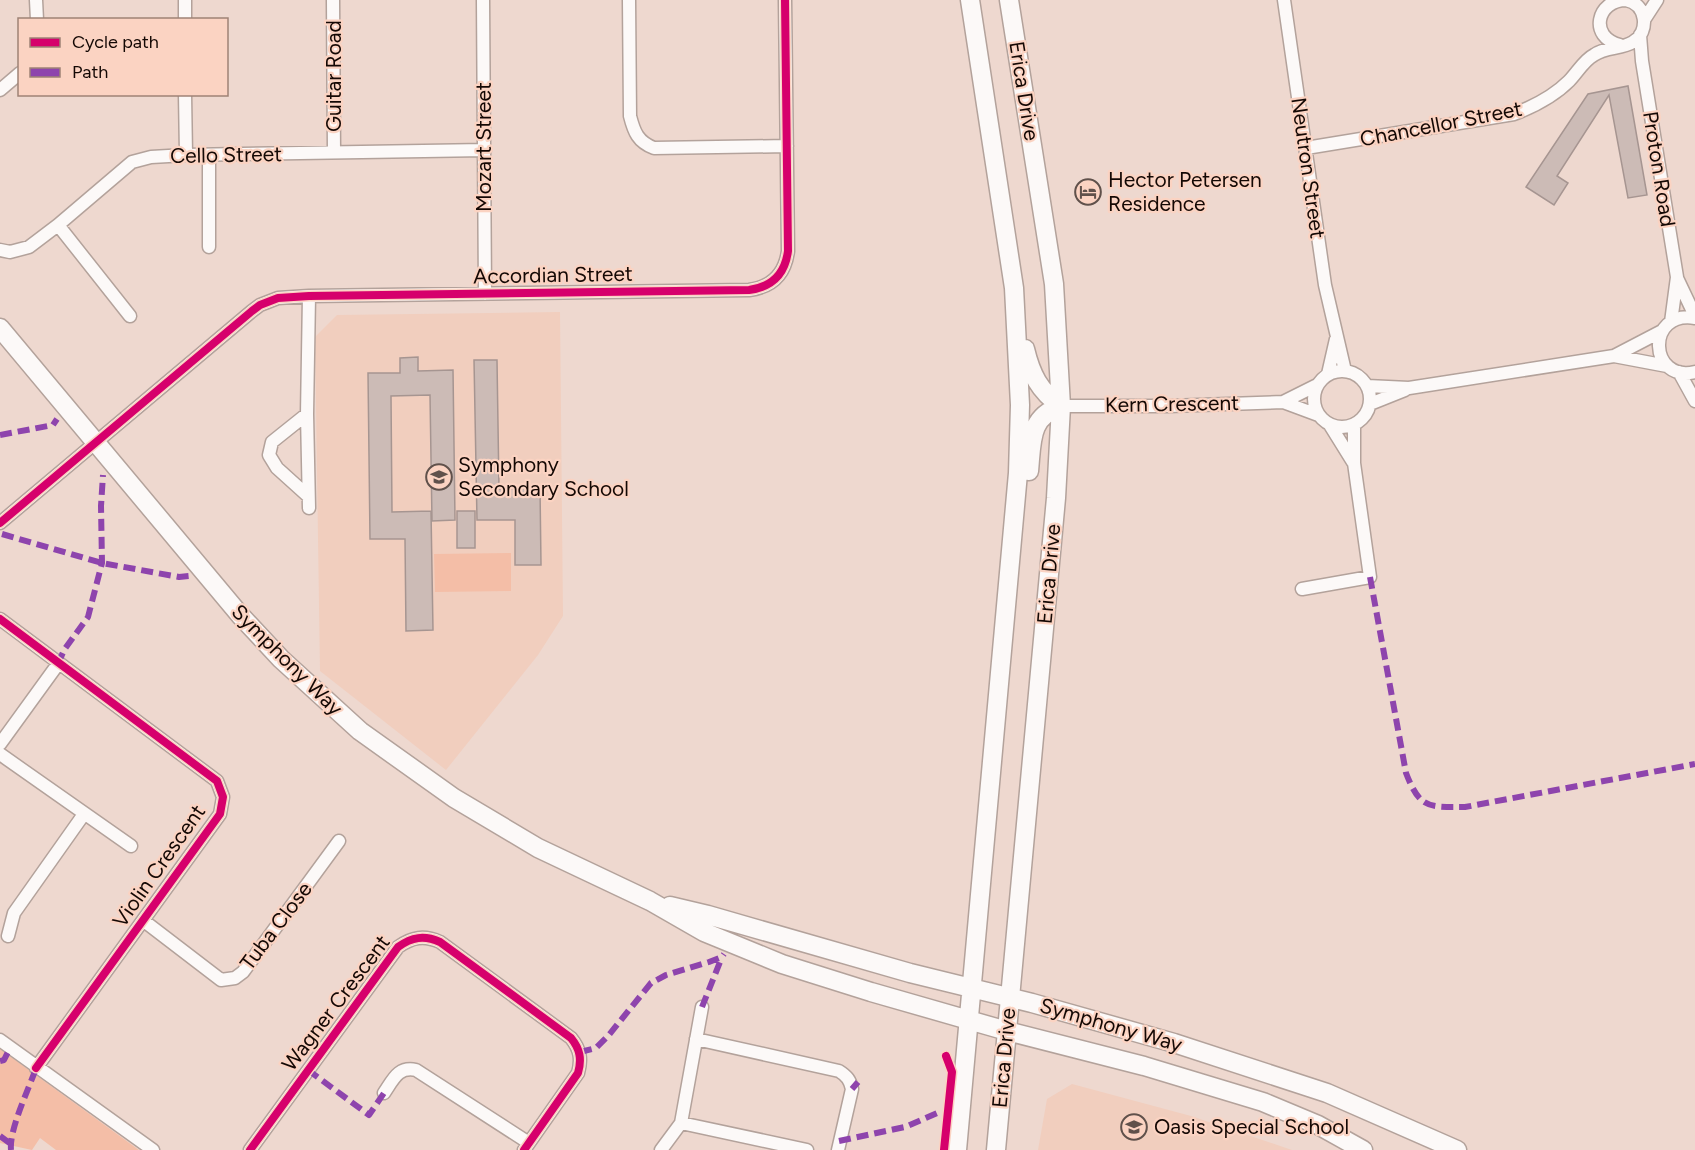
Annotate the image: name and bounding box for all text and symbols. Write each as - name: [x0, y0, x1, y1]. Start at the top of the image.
- legend: [18, 18, 228, 96]
- street label: Guitar Road: [321, 20, 346, 132]
- text: Cycle path: [72, 31, 159, 53]
- street label: Erica Drive: [1004, 39, 1045, 142]
- text: Path: [72, 61, 108, 83]
- street label: Mozart Street: [471, 82, 496, 212]
- street label: Neutron Street: [1286, 96, 1331, 240]
- street label: Chancellor Street: [1358, 96, 1524, 151]
- street label: Proton Road: [1638, 109, 1681, 228]
- street label: Cello Street: [170, 141, 282, 168]
- place label: Hector Petersen Residence: [1108, 167, 1262, 216]
- hotel icon: Hector Petersen Residence: [1073, 177, 1103, 207]
- street label: Accordian Street: [473, 261, 633, 288]
- street label: Kern Crescent: [1105, 390, 1239, 417]
- place label: Symphony Secondary School: [458, 452, 629, 501]
- school or university icon: Symphony Secondary School: [424, 462, 454, 492]
- street label: Erica Drive: [1032, 523, 1065, 625]
- street label: Symphony Way: [227, 599, 348, 720]
- street label: Violin Crescent: [107, 800, 210, 932]
- street label: Tuba Close: [234, 877, 317, 975]
- street label: Wagner Crescent: [276, 930, 395, 1076]
- street label: Symphony Way: [1037, 992, 1185, 1057]
- street label: Erica Drive: [987, 1007, 1020, 1109]
- school or university icon: Oasis Special School: [1119, 1112, 1149, 1142]
- place label: Oasis Special School: [1154, 1114, 1349, 1139]

